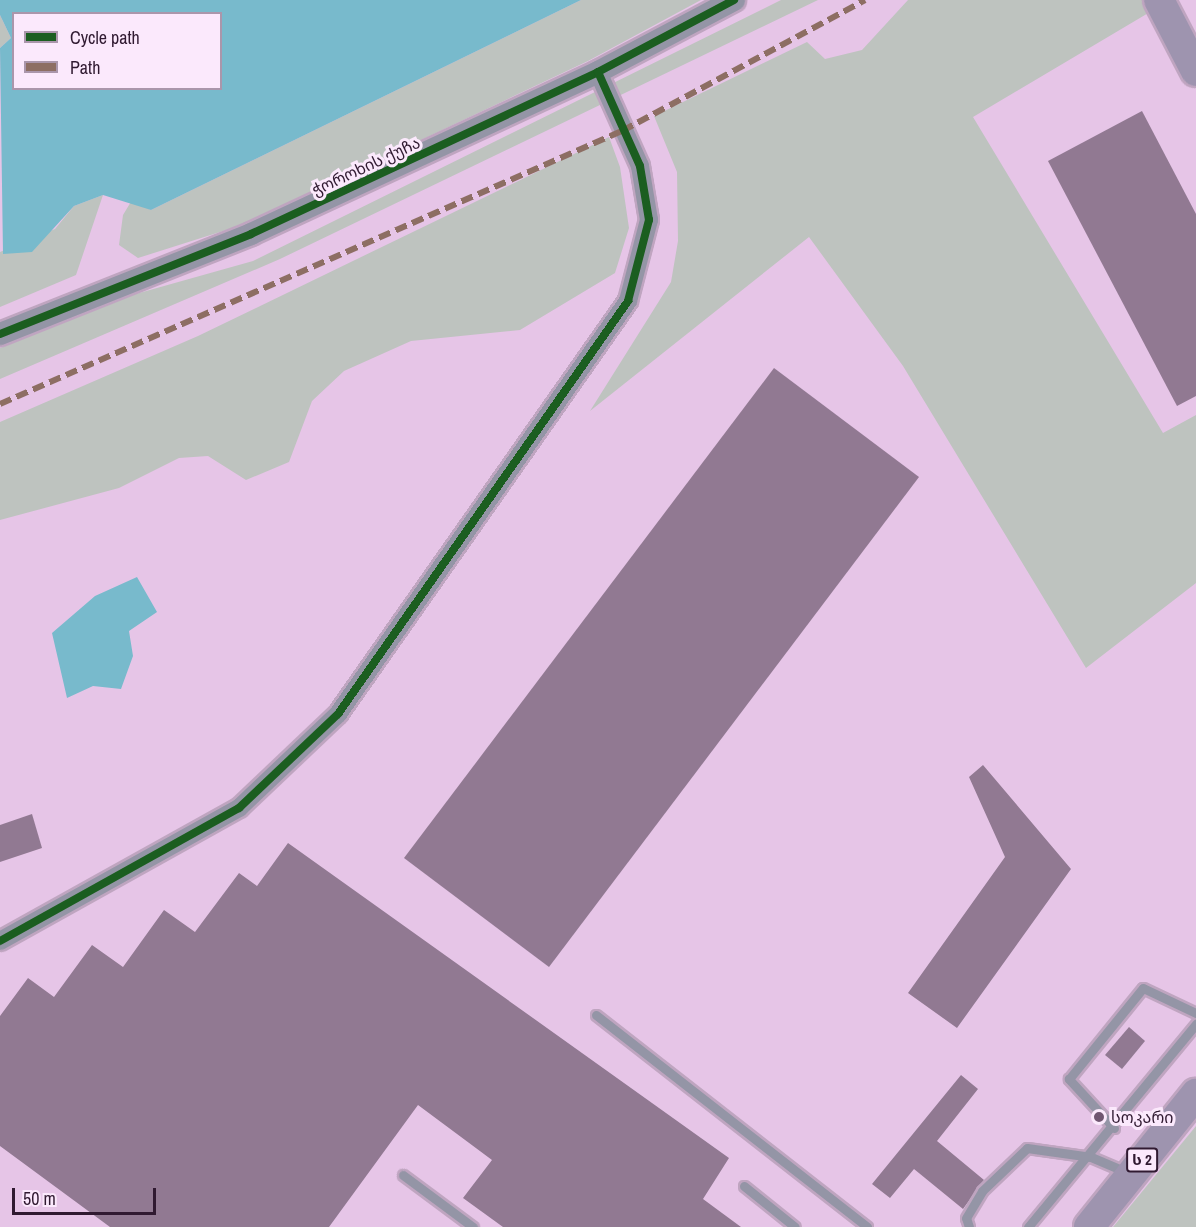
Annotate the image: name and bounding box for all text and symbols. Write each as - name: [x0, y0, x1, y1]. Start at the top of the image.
- legend: [12, 12, 222, 90]
- text: Cycle path: [70, 25, 140, 50]
- text: Path: [70, 55, 100, 80]
- street label: ჭოროხის ქუჩა: [309, 133, 423, 199]
- place label: სოკარი: [1111, 1107, 1173, 1127]
- marker: სოკარი: [1092, 1110, 1106, 1124]
- road number: ს 2: [1126, 1148, 1158, 1172]
- scale bar: [15, 1176, 159, 1214]
- text: 50 m: [23, 1186, 56, 1211]

